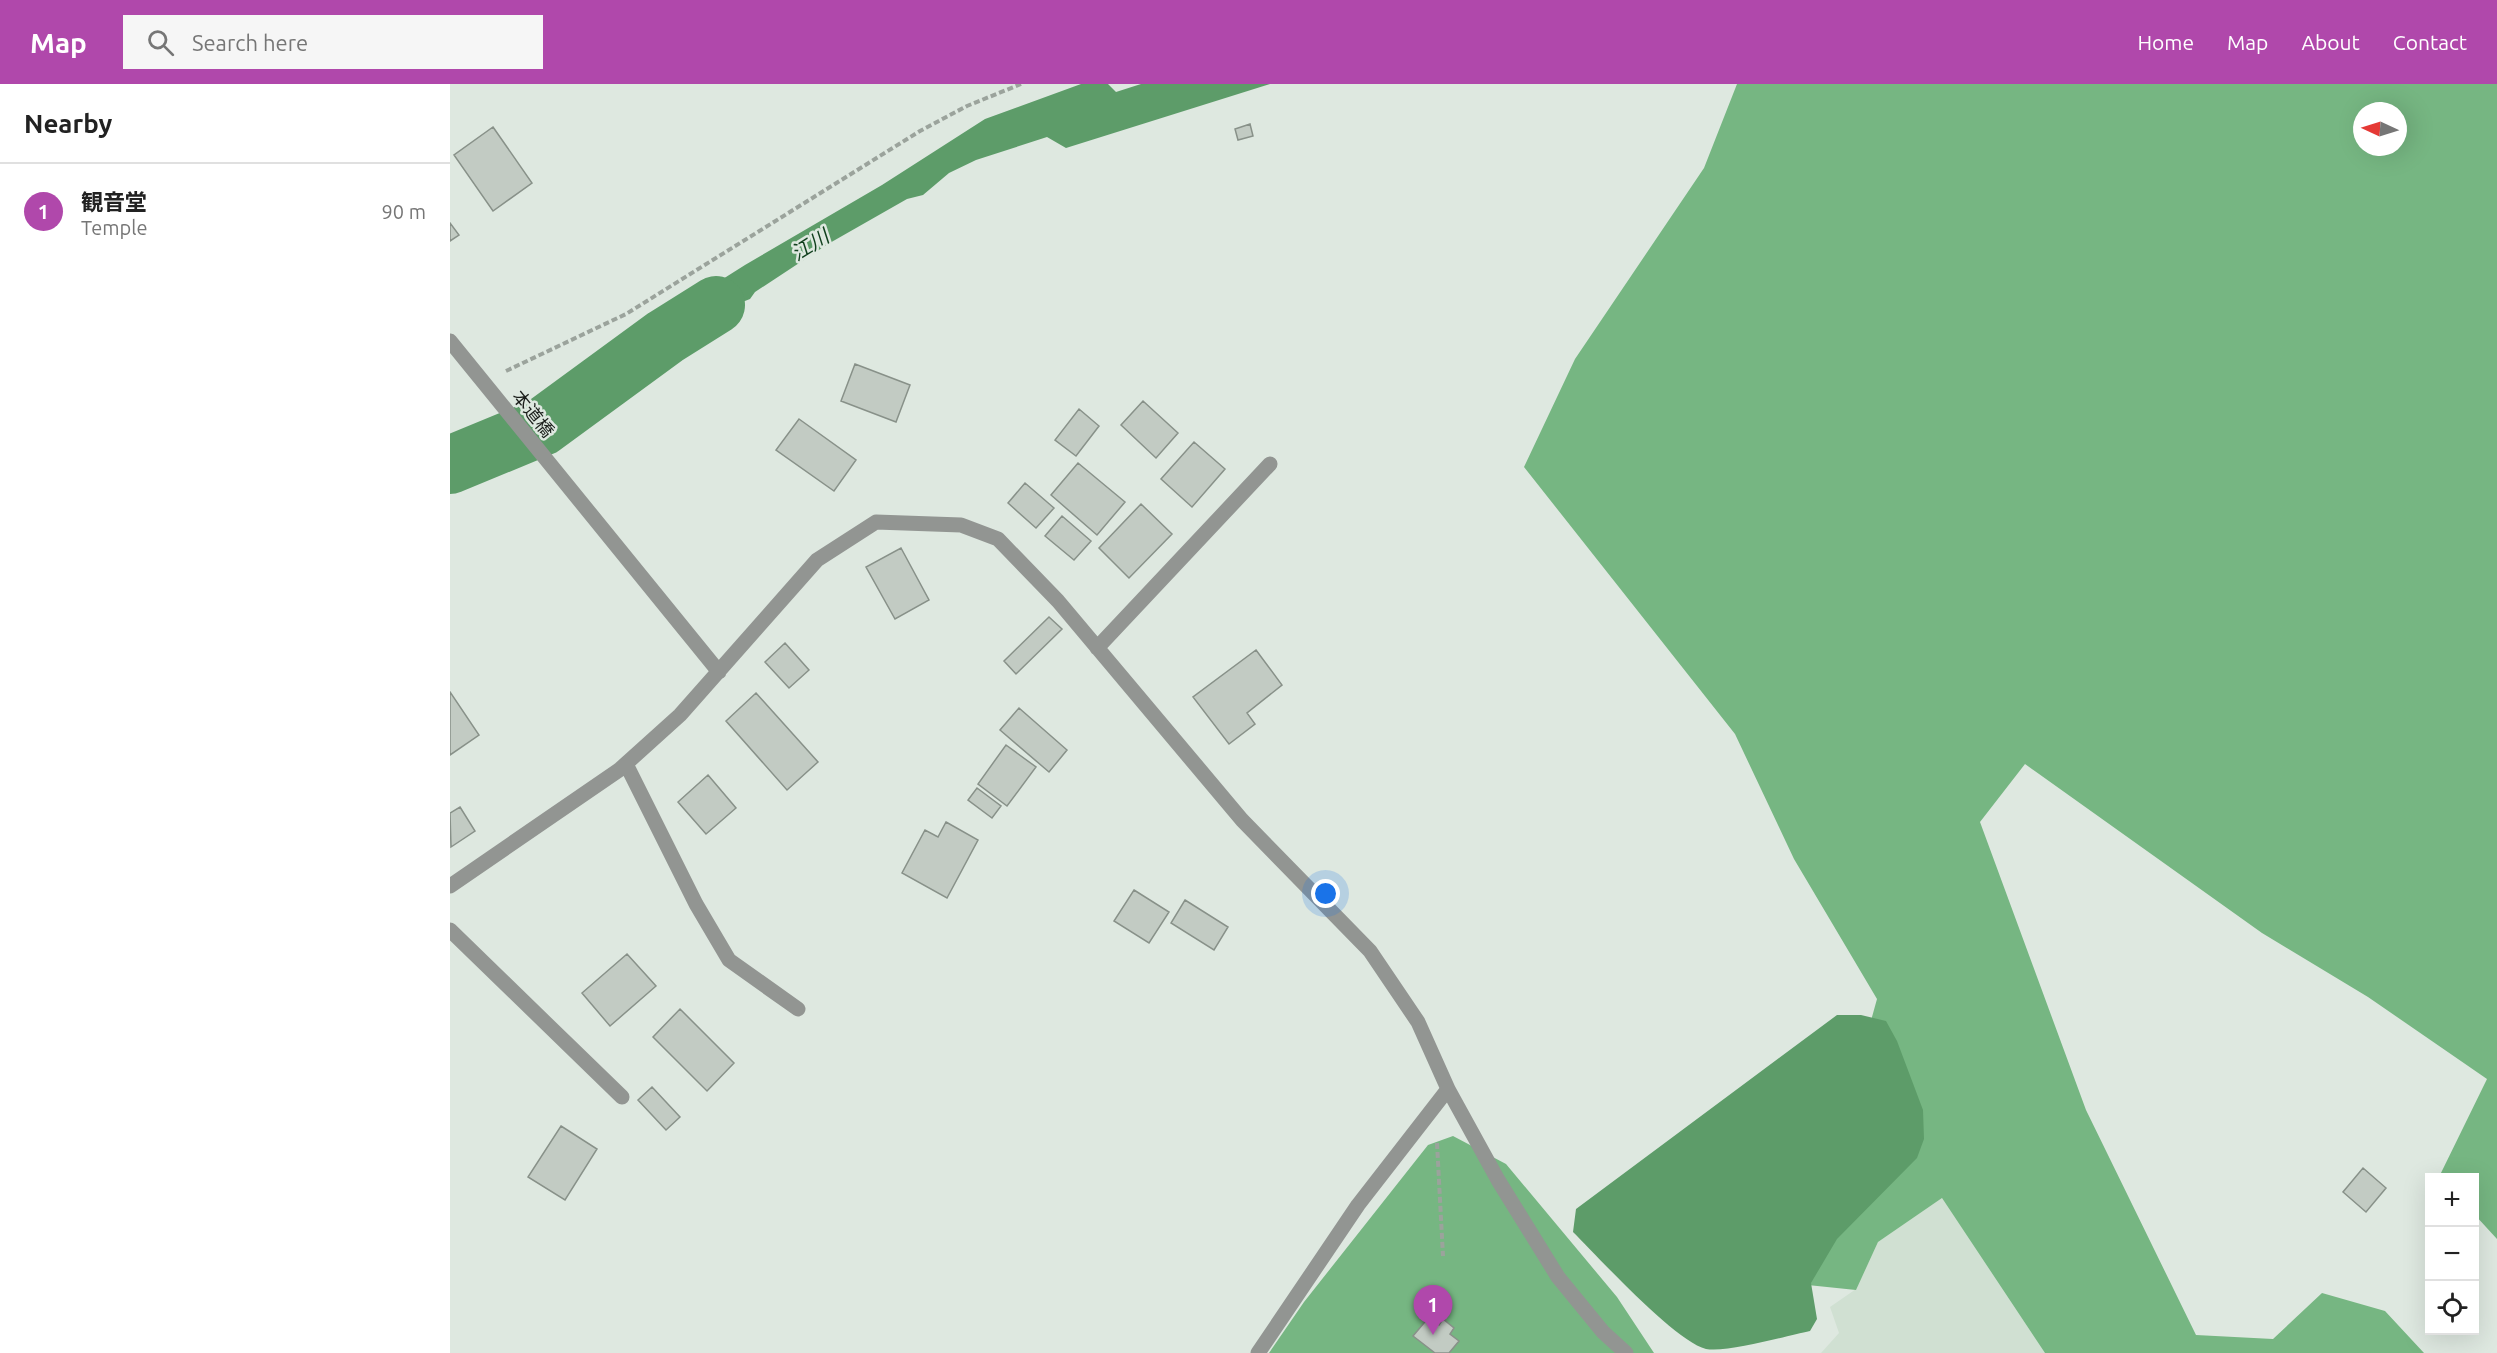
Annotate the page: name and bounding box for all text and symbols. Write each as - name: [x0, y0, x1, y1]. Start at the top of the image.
- search box: [123, 15, 543, 69]
- icon: search: [144, 26, 177, 59]
- text: Map: [30, 27, 87, 58]
- text: Search here: [192, 30, 308, 55]
- text: Home: [2137, 30, 2194, 54]
- text: Map: [2227, 30, 2268, 54]
- text: About: [2301, 30, 2360, 54]
- text: Contact: [2393, 30, 2467, 54]
- north arrow: [2353, 102, 2407, 156]
- text: Nearby: [24, 109, 112, 138]
- text: 観音堂: [81, 189, 147, 214]
- text: 1: [38, 200, 49, 223]
- text: 90 m: [382, 200, 426, 223]
- text: Temple: [81, 216, 147, 239]
- water label: 江川: [787, 223, 834, 265]
- street label: 本道橋: [509, 386, 559, 441]
- your location: [1311, 879, 1340, 908]
- map controls: [2425, 1173, 2479, 1335]
- button: +: [2425, 1173, 2479, 1227]
- button: −: [2425, 1227, 2479, 1281]
- button: locate: [2425, 1281, 2479, 1335]
- pin: 1: [1414, 1286, 1452, 1335]

